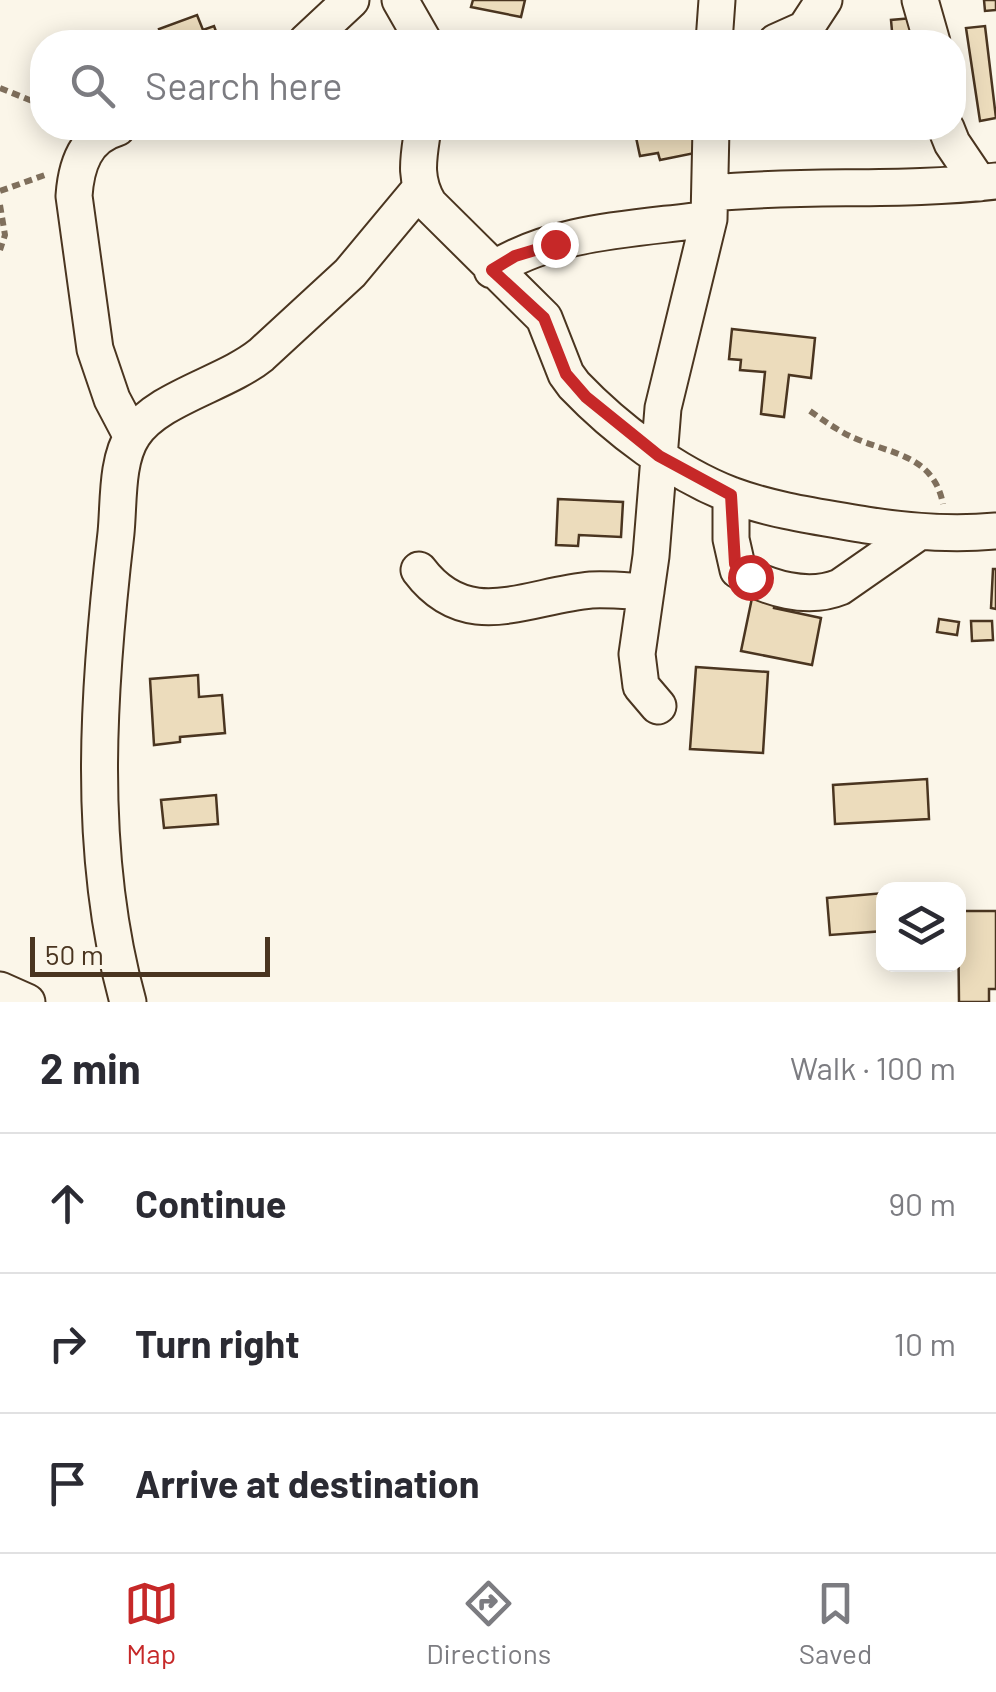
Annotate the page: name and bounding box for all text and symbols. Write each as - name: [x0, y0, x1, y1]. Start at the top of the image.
- search box: [30, 30, 966, 140]
- icon: search: [65, 58, 120, 113]
- text: Search here: [145, 62, 343, 108]
- route end: [533, 222, 579, 268]
- route start: [728, 555, 774, 601]
- map controls: [876, 882, 966, 972]
- button: layers: [876, 882, 966, 972]
- scale bar: [30, 932, 270, 976]
- text: 50 m: [45, 937, 104, 971]
- text: 2 min: [40, 1042, 141, 1092]
- text: Walk · 100 m: [790, 1048, 956, 1086]
- icon: ahead: [40, 1176, 95, 1231]
- text: Continue: [135, 1180, 286, 1226]
- text: 90 m: [888, 1184, 956, 1222]
- icon: right: [40, 1316, 95, 1371]
- text: Turn right: [135, 1320, 300, 1366]
- text: 10 m: [894, 1324, 956, 1362]
- icon: arrive: [40, 1456, 95, 1511]
- text: Arrive at destination: [135, 1460, 480, 1506]
- tab: Map: [124, 1576, 179, 1670]
- tab: Directions: [426, 1576, 551, 1670]
- tab: Saved: [799, 1576, 872, 1670]

